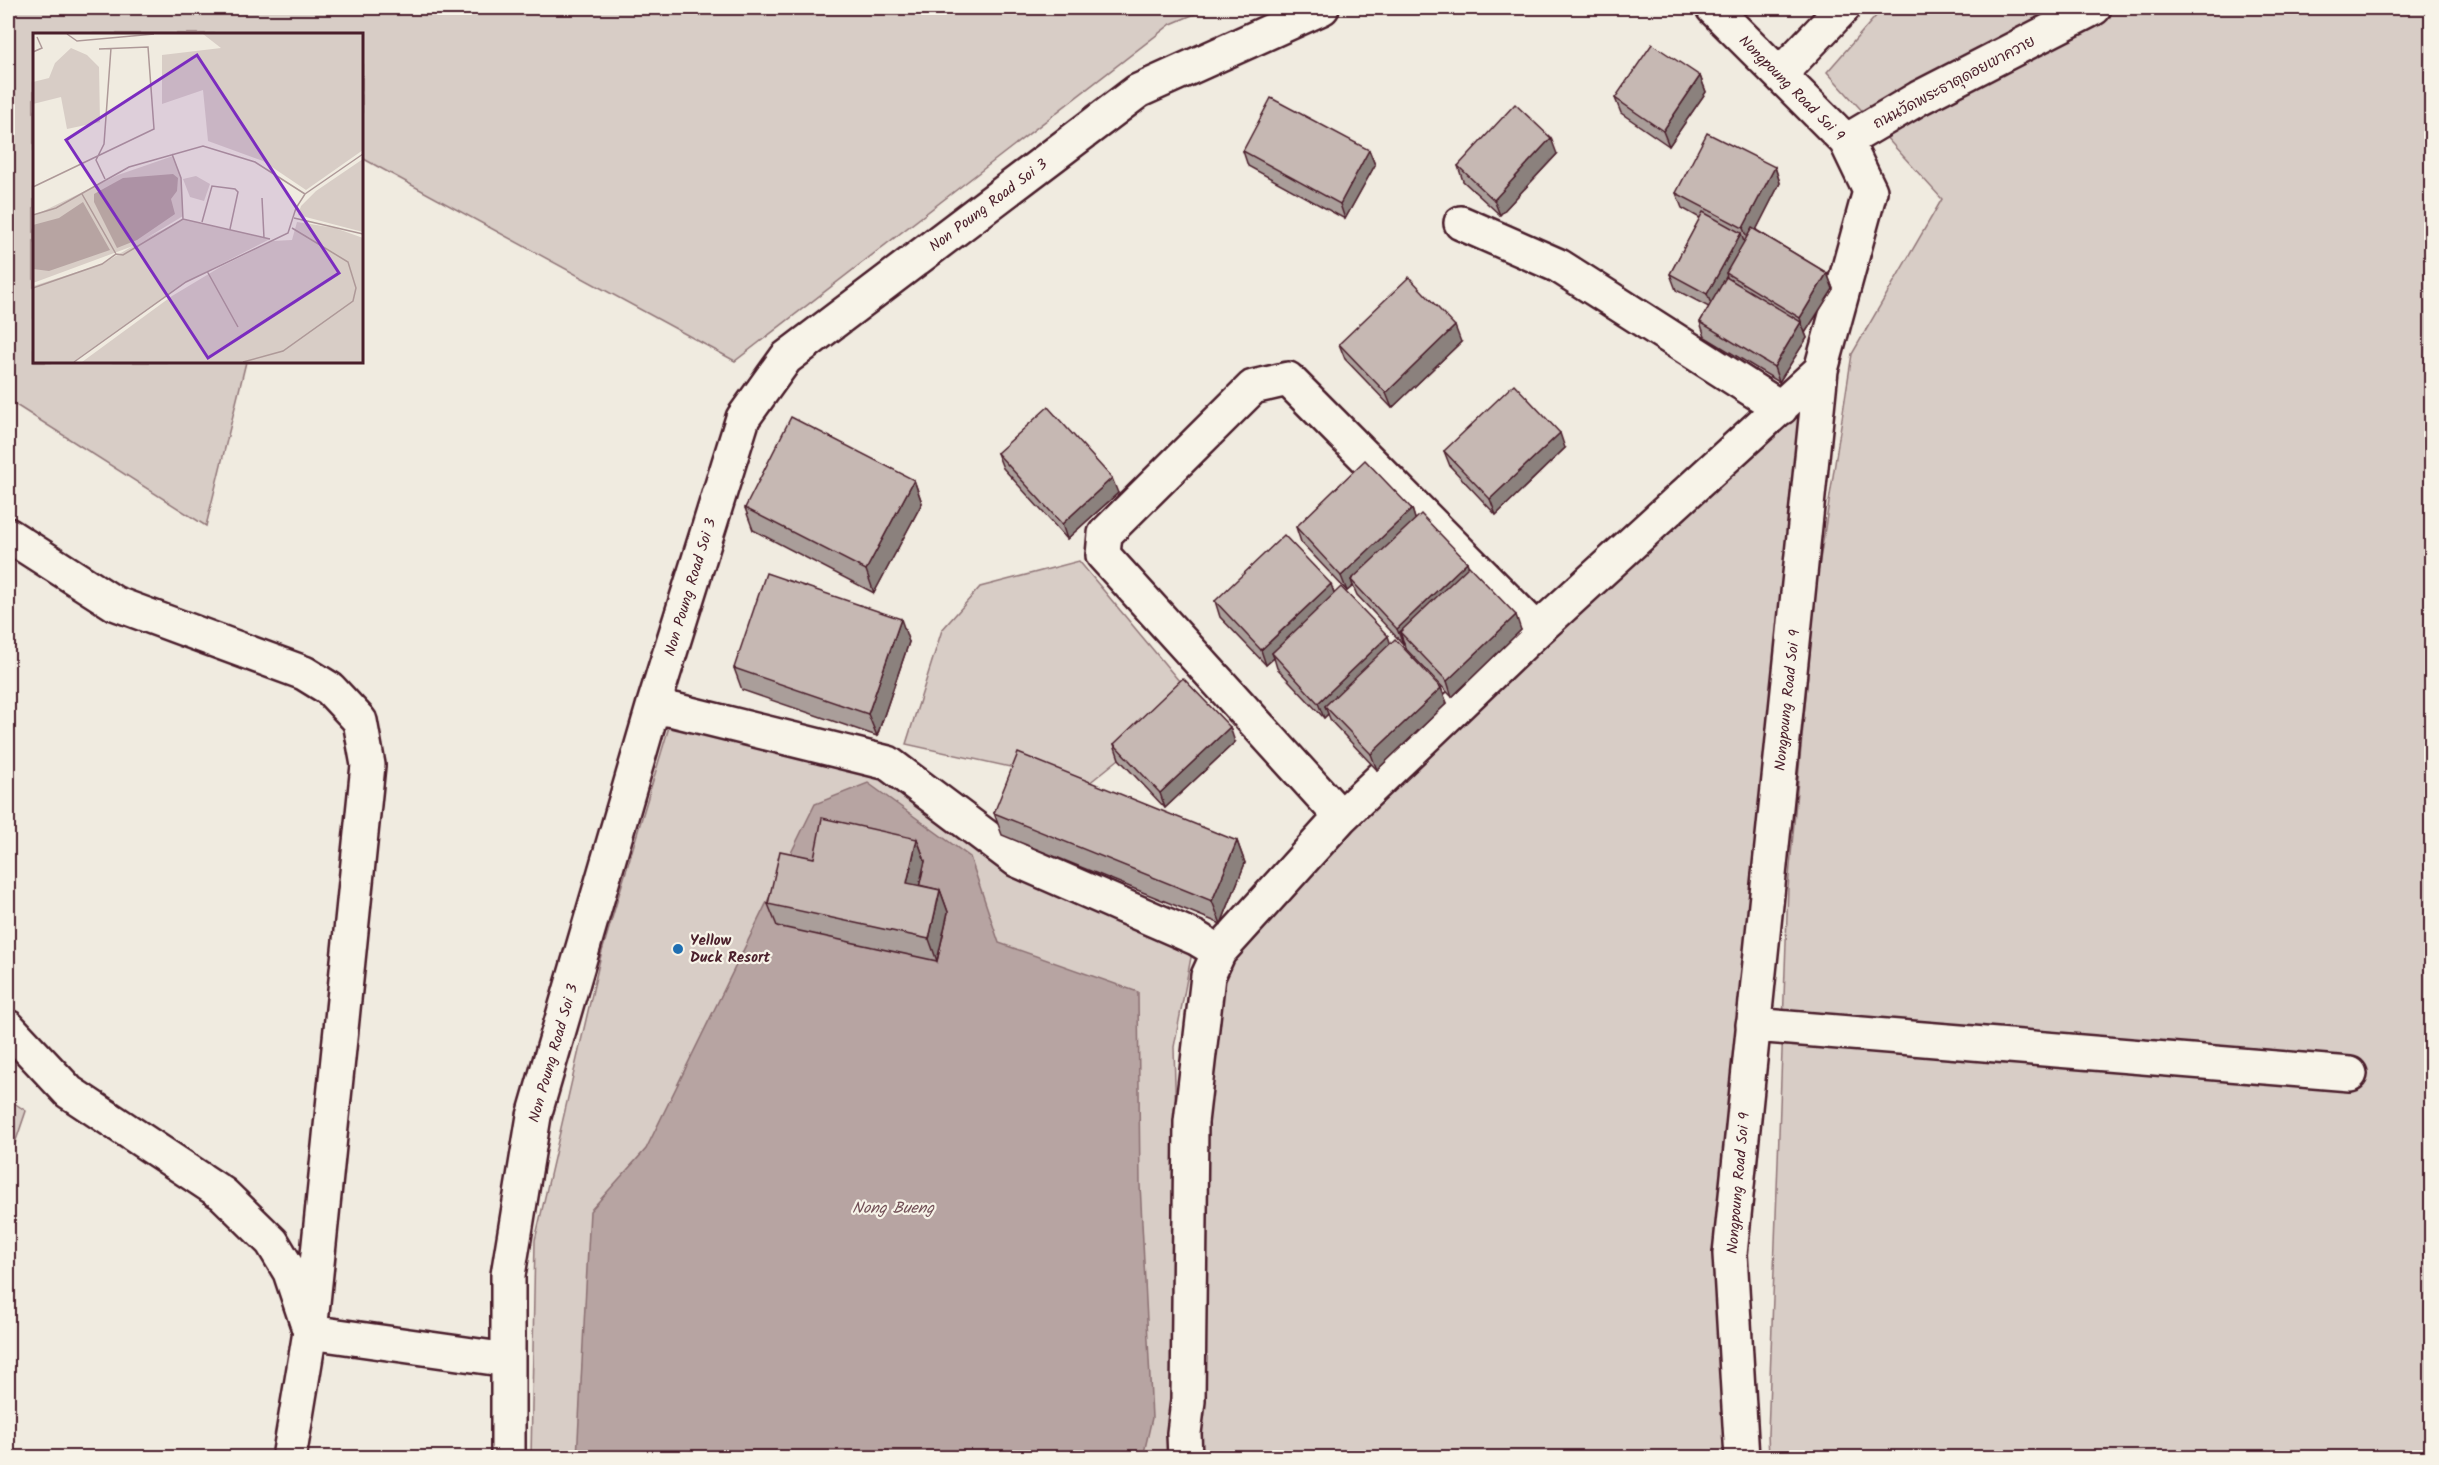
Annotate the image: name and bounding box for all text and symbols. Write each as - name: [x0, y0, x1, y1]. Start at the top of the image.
- street label: Nongpoung Road Soi 9: [1733, 30, 1851, 148]
- street label: ถนนวัดพระธาตุดอยเขาควาย: [1869, 30, 2040, 136]
- inset map: [33, 33, 363, 363]
- street label: Non Poung Road Soi 3: [924, 153, 1053, 258]
- street label: Non Poung Road Soi 3: [659, 515, 723, 659]
- street label: Nongpoung Road Soi 9: [1769, 628, 1807, 772]
- place label: Yellow Duck Resort: [690, 929, 770, 970]
- marker: Yellow Duck Resort: [671, 942, 685, 956]
- street label: Non Poung Road Soi 3: [523, 981, 585, 1125]
- street label: Nongpoung Road Soi 9: [1721, 1111, 1757, 1255]
- water label: Nong Bueng: [852, 1196, 935, 1221]

